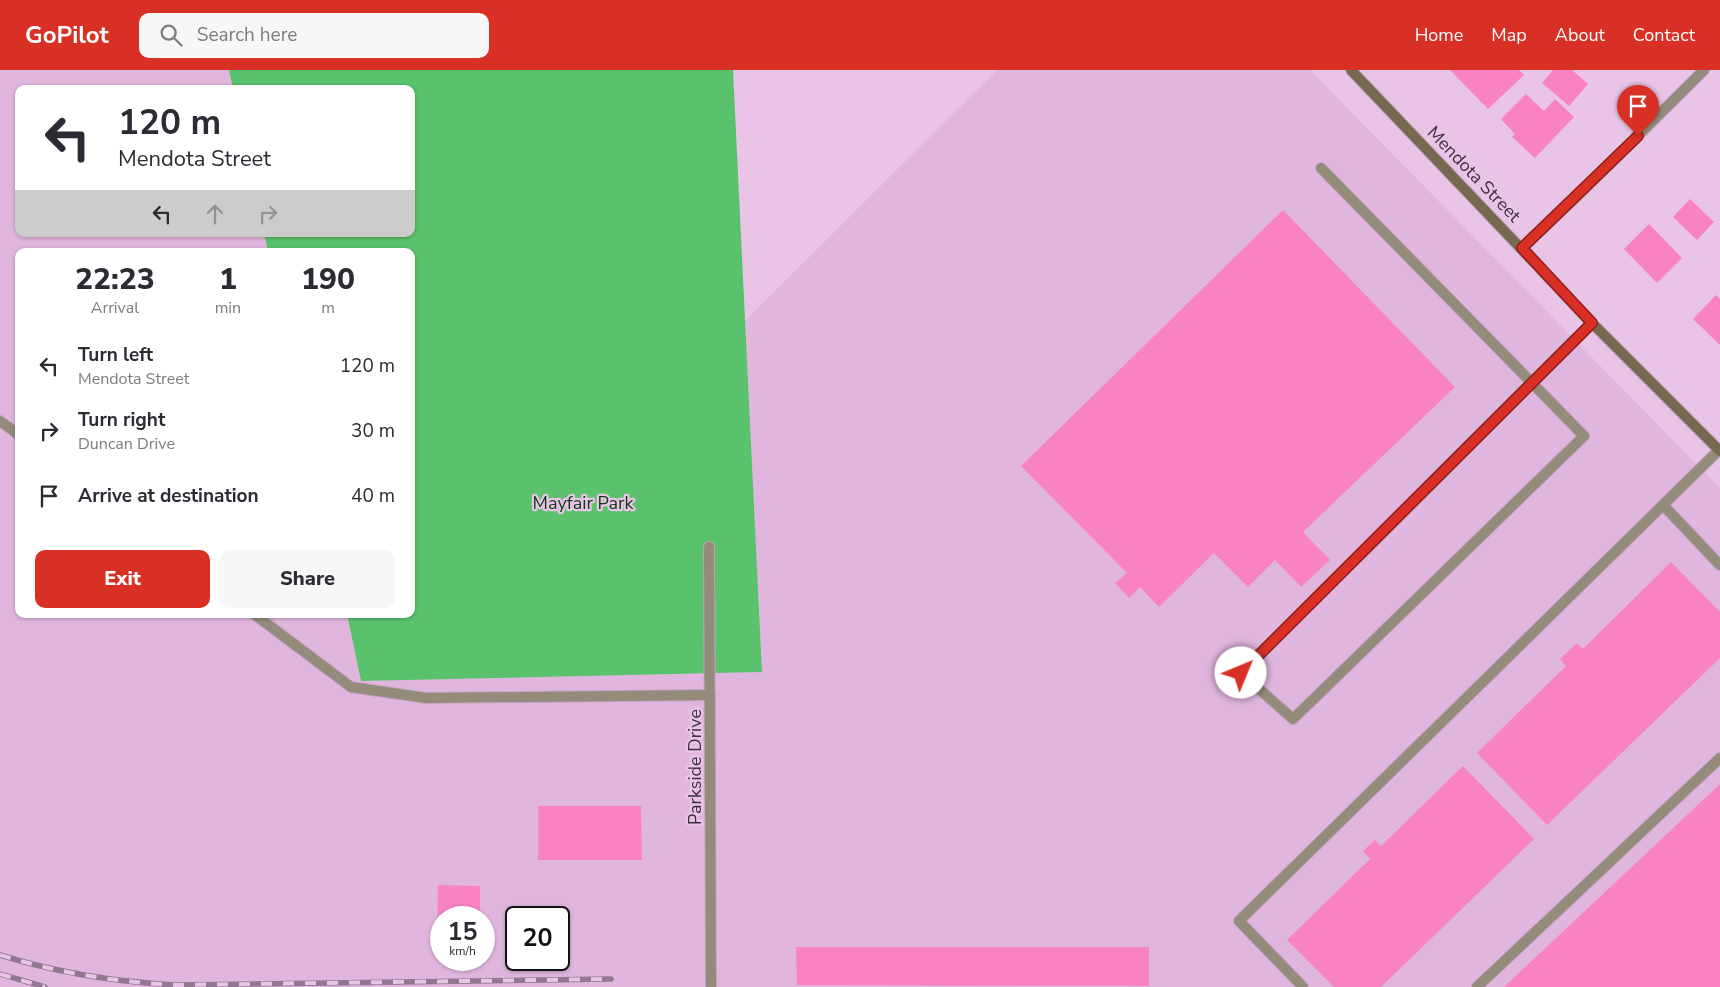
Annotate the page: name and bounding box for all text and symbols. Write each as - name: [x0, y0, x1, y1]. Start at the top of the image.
- search box: [139, 13, 489, 58]
- text: GoPilot: [25, 19, 109, 51]
- icon: search: [157, 21, 185, 49]
- text: Search here: [197, 22, 297, 48]
- text: Home: [1415, 23, 1463, 47]
- text: Map: [1491, 23, 1527, 47]
- text: About: [1555, 23, 1605, 47]
- text: Contact: [1633, 23, 1695, 47]
- pin: [1617, 85, 1659, 136]
- icon: arrive: [1624, 92, 1652, 120]
- text: 120 m: [118, 99, 221, 146]
- icon: left: [35, 105, 100, 170]
- street label: Mendota Street: [1422, 121, 1527, 228]
- text: Mendota Street: [118, 144, 271, 174]
- icon: left: [148, 200, 176, 228]
- icon: ahead: [201, 200, 229, 228]
- icon: right: [254, 200, 282, 228]
- text: 22:23: [75, 259, 155, 300]
- text: 1: [219, 259, 237, 300]
- text: 190: [301, 259, 355, 300]
- text: Arrival: [91, 297, 139, 319]
- text: min: [215, 297, 241, 319]
- text: m: [321, 297, 335, 319]
- text: Turn left: [78, 342, 153, 368]
- icon: left: [35, 352, 63, 380]
- text: 120 m: [340, 353, 395, 379]
- text: Mendota Street: [78, 368, 189, 390]
- text: Turn right: [78, 407, 165, 433]
- icon: right: [35, 417, 63, 445]
- text: 30 m: [351, 418, 395, 444]
- text: Duncan Drive: [78, 433, 175, 455]
- icon: arrive: [35, 482, 63, 510]
- text: Arrive at destination: [78, 483, 259, 509]
- text: 40 m: [351, 483, 395, 509]
- park label: Mayfair Park: [533, 491, 634, 515]
- button: Exit: [35, 550, 210, 608]
- button: Share: [220, 550, 395, 608]
- position arrow: [1214, 646, 1266, 698]
- street label: Parkside Drive: [683, 709, 707, 825]
- speed limit sign: 20: [505, 906, 570, 971]
- text: 15: [447, 915, 478, 949]
- text: km/h: [449, 943, 476, 959]

